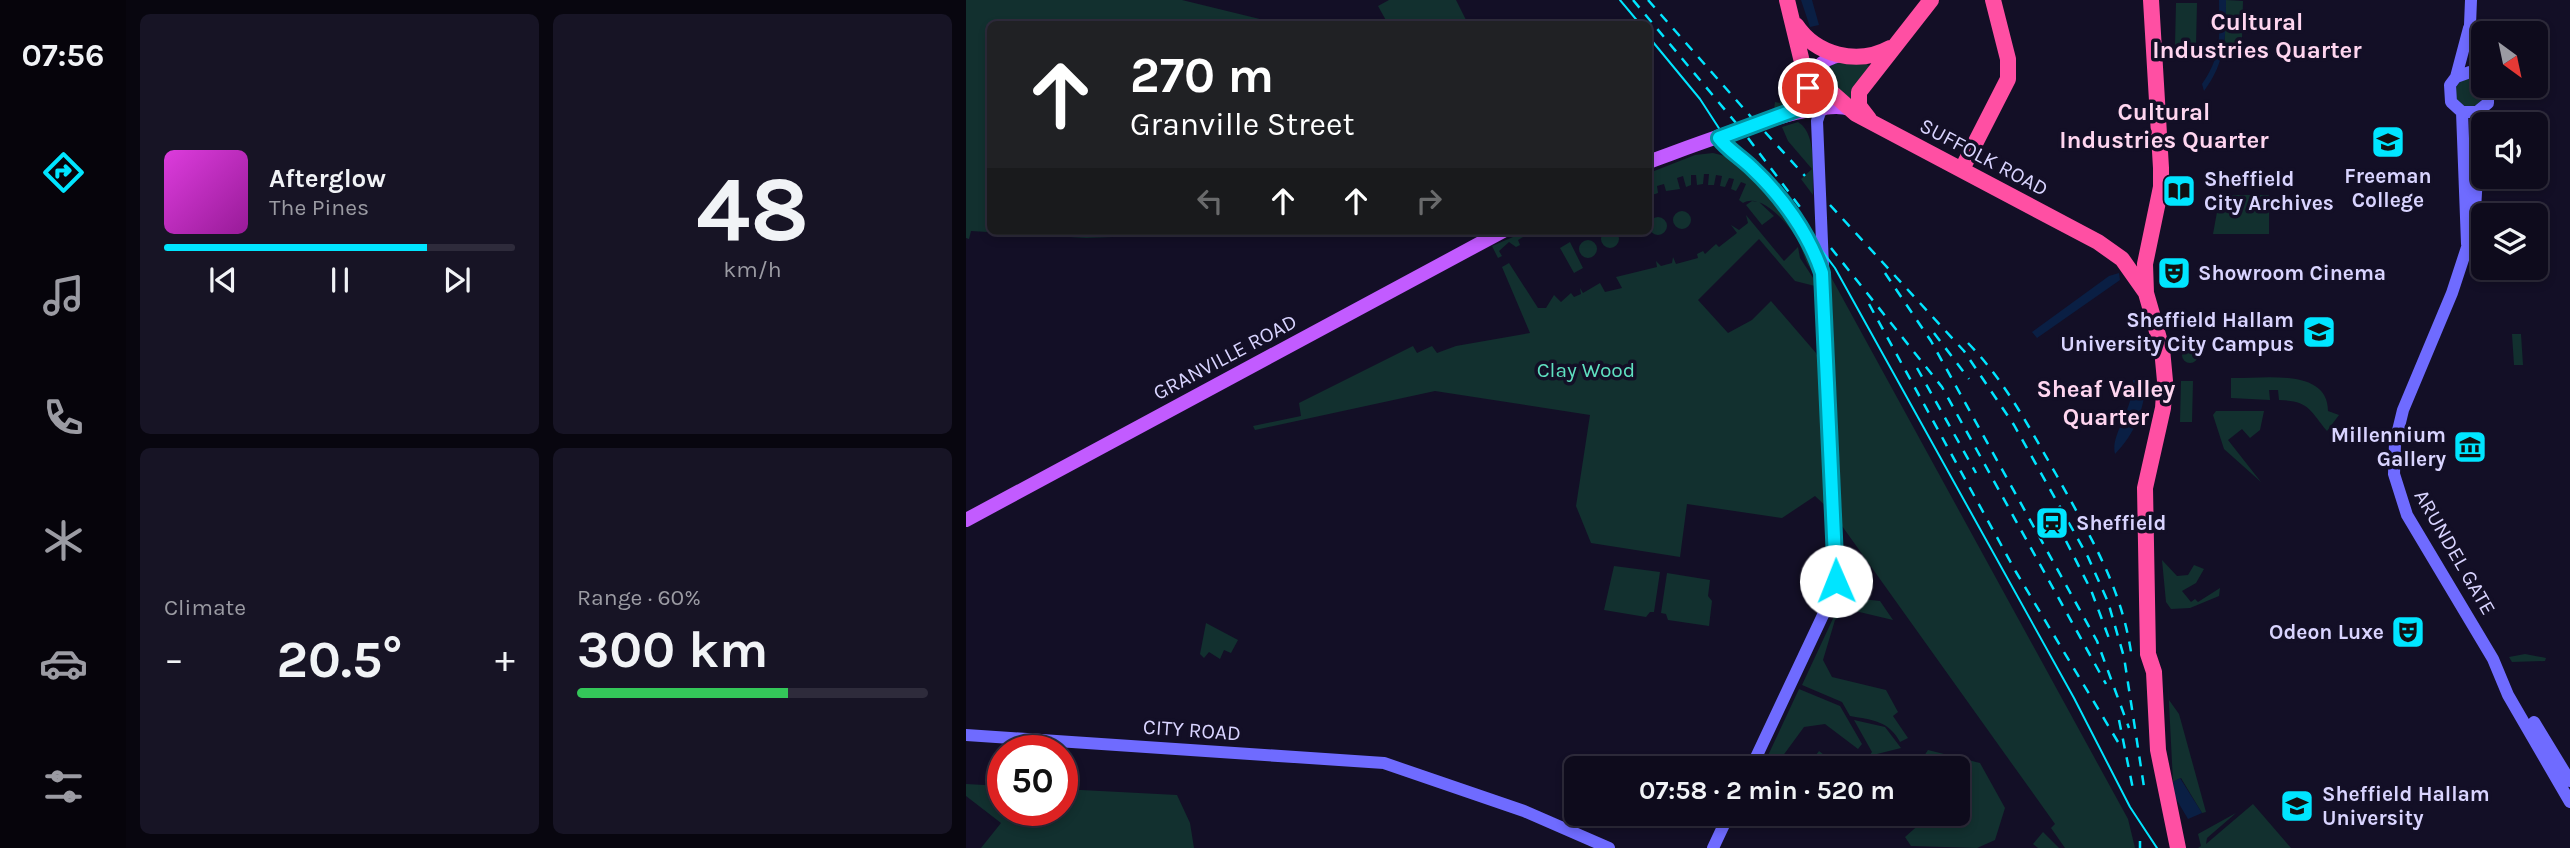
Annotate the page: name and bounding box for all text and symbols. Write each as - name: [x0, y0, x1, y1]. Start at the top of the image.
- district label: Cultural Industries Quarter: [2152, 8, 2362, 64]
- north arrow: [2471, 21, 2548, 98]
- map controls: [2471, 21, 2548, 280]
- text: 07:56: [22, 37, 104, 74]
- text: 270 m: [1130, 47, 1274, 104]
- icon: ahead: [1015, 49, 1106, 140]
- pin: [1778, 58, 1838, 118]
- icon: arrive: [1789, 69, 1827, 107]
- district label: Cultural Industries Quarter: [2059, 98, 2269, 154]
- text: Granville Street: [1130, 106, 1355, 143]
- button: sound: [2471, 112, 2548, 189]
- street label: SUFFOLK ROAD: [1916, 113, 2052, 201]
- school or university icon: Freeman College: [2369, 123, 2407, 161]
- icon: directions: [39, 148, 88, 197]
- text: 48: [696, 157, 809, 263]
- text: Afterglow: [269, 163, 386, 194]
- place label: Freeman College: [2344, 164, 2432, 212]
- place label: Sheffield City Archives: [2204, 167, 2334, 215]
- library icon: Sheffield City Archives: [2160, 172, 2198, 210]
- icon: left: [1191, 182, 1229, 220]
- icon: ahead: [1264, 182, 1302, 220]
- icon: ahead: [1337, 182, 1375, 220]
- icon: right: [1410, 182, 1448, 220]
- text: The Pines: [269, 194, 369, 221]
- button: layers: [2471, 203, 2548, 280]
- theatre icon: Showroom Cinema: [2155, 254, 2193, 292]
- text: km/h: [723, 256, 782, 283]
- icon: previous: [204, 261, 242, 299]
- icon: pause: [321, 261, 359, 299]
- icon: next: [438, 261, 476, 299]
- place label: Showroom Cinema: [2198, 261, 2386, 285]
- icon: music: [39, 271, 88, 320]
- place label: Sheffield Hallam University City Campus: [2060, 308, 2294, 356]
- street label: GRANVILLE ROAD: [1149, 309, 1301, 405]
- school or university icon: Sheffield Hallam University City Campus: [2300, 313, 2338, 351]
- park label: Clay Wood: [1537, 358, 1635, 382]
- district label: Sheaf Valley Quarter: [2037, 375, 2175, 431]
- icon: phone: [39, 393, 88, 442]
- place label: Millennium Gallery: [2331, 423, 2446, 471]
- museum icon: Millennium Gallery: [2451, 428, 2489, 466]
- street label: ARUNDEL GATE: [2409, 485, 2501, 619]
- station icon: Sheffield: [2033, 504, 2071, 542]
- place label: Sheffield: [2076, 511, 2166, 535]
- icon: climate: [39, 516, 88, 565]
- position arrow: [1799, 544, 1873, 618]
- text: Range · 60%: [577, 584, 701, 611]
- text: Climate: [164, 594, 246, 621]
- theatre icon: Odeon Luxe: [2389, 613, 2427, 651]
- text: 300 km: [577, 619, 768, 680]
- place label: Odeon Luxe: [2269, 620, 2384, 644]
- text: 20.5°: [277, 629, 403, 690]
- text: −: [164, 637, 184, 682]
- text: +: [495, 637, 515, 682]
- icon: car: [39, 639, 88, 688]
- street label: CITY ROAD: [1142, 715, 1242, 745]
- speed limit sign: 50: [987, 735, 1078, 826]
- icon: filters: [39, 762, 88, 811]
- text: 07:58 · 2 min · 520 m: [1639, 775, 1895, 806]
- place label: Sheffield Hallam University: [2322, 782, 2490, 830]
- school or university icon: Sheffield Hallam University: [2278, 787, 2316, 825]

